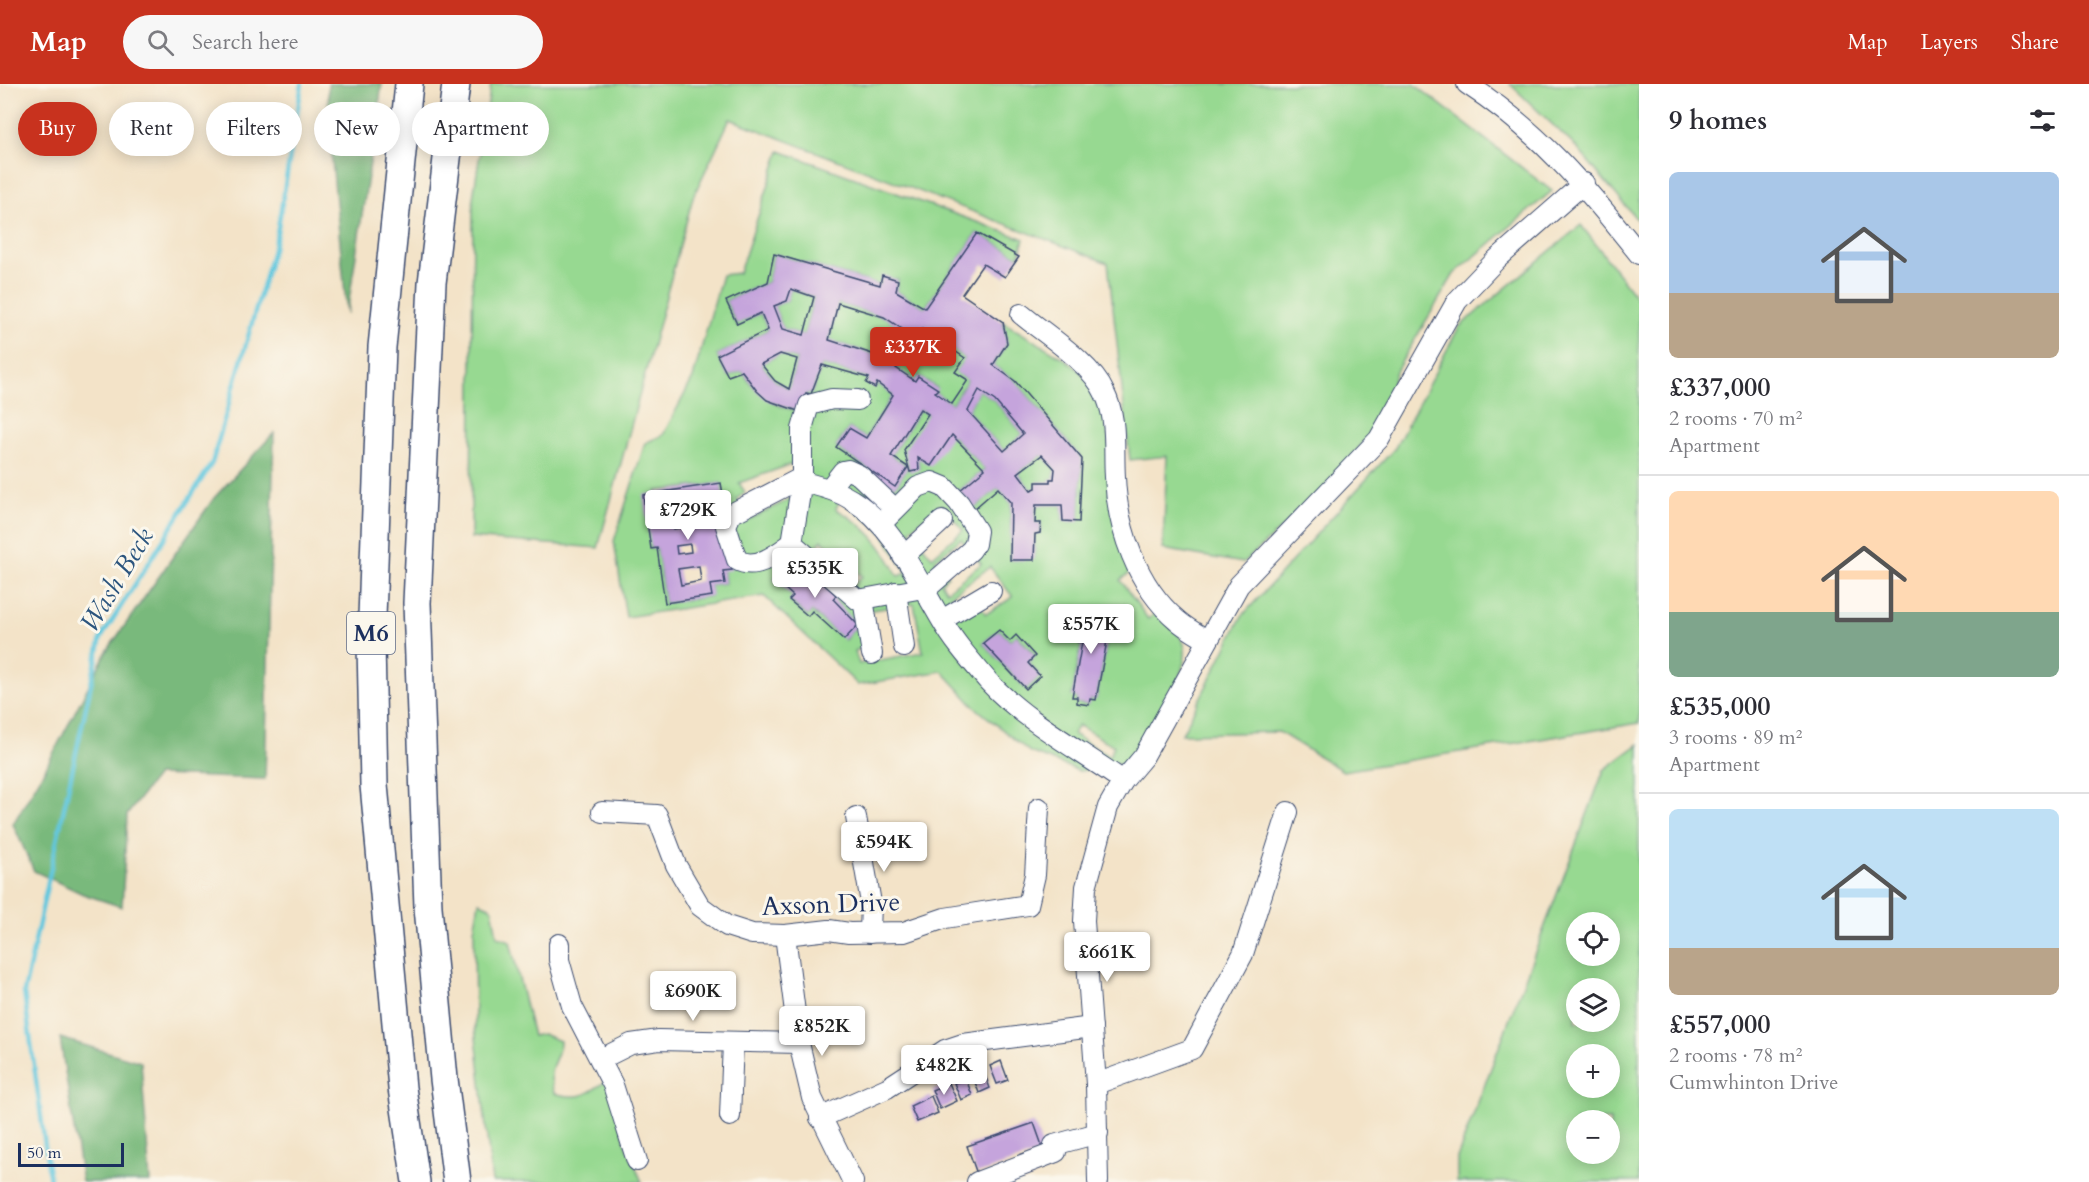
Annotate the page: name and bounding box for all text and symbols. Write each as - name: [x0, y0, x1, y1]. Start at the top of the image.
- search box: [123, 15, 543, 69]
- text: Map: [30, 23, 87, 61]
- icon: search: [144, 26, 177, 59]
- text: Search here: [192, 27, 299, 57]
- text: Map: [1848, 28, 1888, 57]
- text: Layers: [1921, 28, 1978, 57]
- text: Share: [2011, 28, 2059, 57]
- chip: Buy: [18, 102, 97, 156]
- chip: Rent: [109, 102, 194, 156]
- chip: Filters: [206, 102, 302, 156]
- chip: New: [314, 102, 400, 156]
- chip: Apartment: [412, 102, 549, 156]
- text: 9 homes: [1669, 103, 1767, 138]
- icon: filters: [2026, 104, 2059, 137]
- icon: home: [1810, 211, 1918, 319]
- pin: £337K: [871, 327, 955, 378]
- text: £337K: [884, 333, 942, 360]
- text: £337,000: [1669, 370, 1771, 405]
- text: 2 rooms · 70 m²: [1669, 405, 1802, 432]
- text: Apartment: [1669, 432, 1760, 459]
- pin: £729K: [646, 490, 730, 541]
- text: £729K: [659, 496, 717, 523]
- water label: Wash Beck: [71, 520, 163, 639]
- icon: home: [1810, 530, 1918, 638]
- pin: £535K: [773, 548, 857, 599]
- text: £535K: [786, 554, 844, 581]
- pin: £557K: [1049, 604, 1133, 655]
- text: £557K: [1062, 610, 1120, 637]
- road number: M6: [347, 612, 395, 654]
- text: £535,000: [1669, 689, 1771, 724]
- text: 3 rooms · 89 m²: [1669, 724, 1802, 751]
- text: Apartment: [1669, 751, 1760, 778]
- pin: £594K: [842, 822, 926, 873]
- text: £594K: [855, 828, 913, 855]
- icon: home: [1810, 848, 1918, 956]
- street label: Axson Drive: [761, 884, 901, 924]
- map controls: [1566, 912, 1620, 1164]
- button: locate: [1566, 912, 1620, 966]
- pin: £661K: [1065, 932, 1149, 983]
- text: £661K: [1078, 938, 1136, 965]
- pin: £690K: [651, 971, 735, 1022]
- text: £690K: [664, 977, 722, 1004]
- button: layers: [1566, 978, 1620, 1032]
- pin: £852K: [780, 1006, 864, 1057]
- text: £557,000: [1669, 1007, 1771, 1042]
- text: £852K: [793, 1012, 851, 1039]
- text: 2 rooms · 78 m²: [1669, 1042, 1802, 1069]
- button: +: [1566, 1044, 1620, 1098]
- pin: £482K: [902, 1045, 986, 1096]
- text: £482K: [915, 1051, 973, 1078]
- text: Cumwhinton Drive: [1669, 1069, 1838, 1096]
- button: −: [1566, 1110, 1620, 1164]
- scale bar: [18, 1140, 124, 1168]
- text: 50 m: [27, 1142, 61, 1164]

